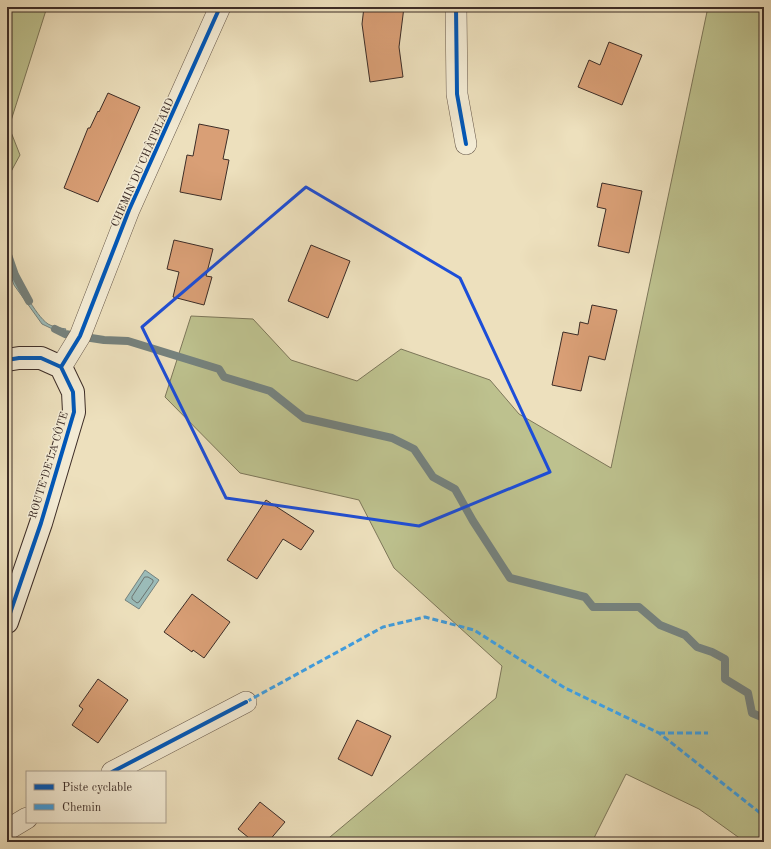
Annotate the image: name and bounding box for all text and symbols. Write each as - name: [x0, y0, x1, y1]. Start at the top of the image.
- street label: CHEMIN DU CHÂTELARD: [108, 95, 177, 229]
- street label: ROUTE DE LA CÔTE: [26, 410, 71, 520]
- legend: [26, 771, 166, 823]
- text: Piste cyclable: [62, 782, 132, 794]
- text: Chemin: [62, 802, 102, 814]

